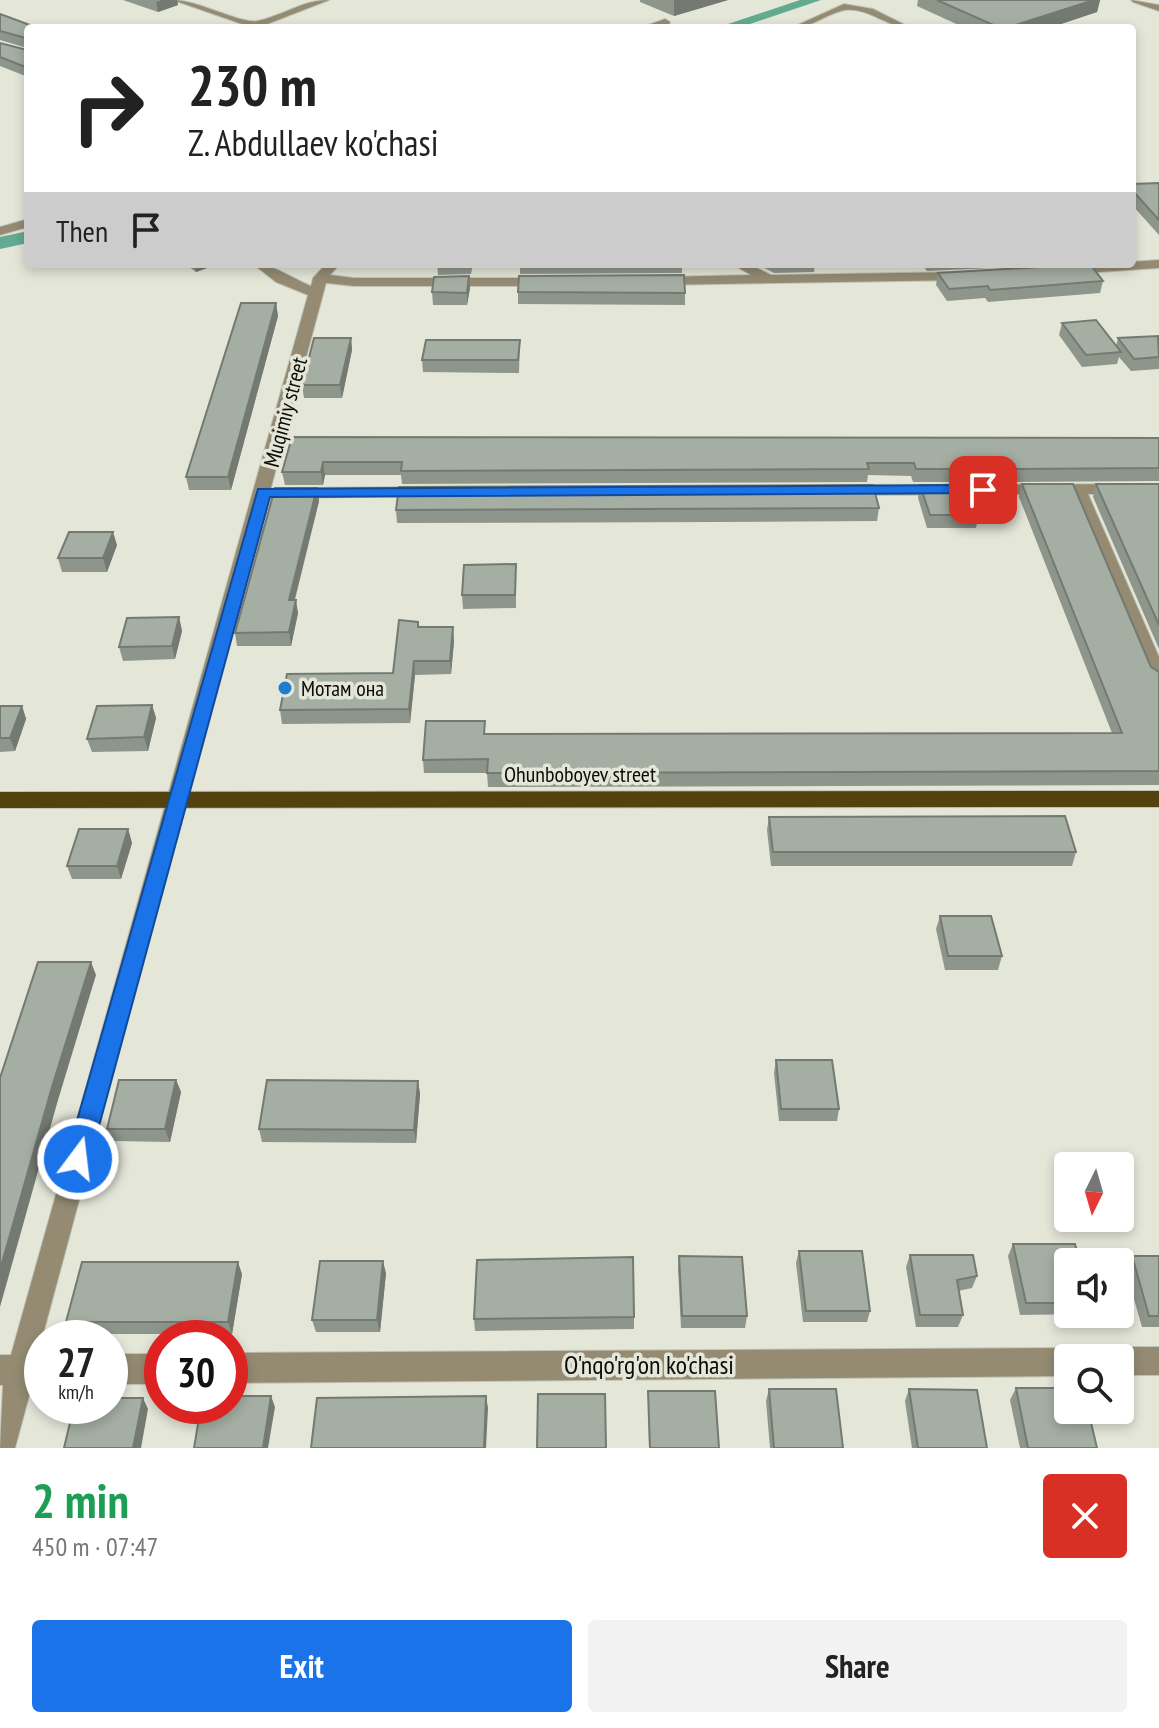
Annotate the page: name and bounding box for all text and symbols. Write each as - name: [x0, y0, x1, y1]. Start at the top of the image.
- text: 230 m: [188, 49, 317, 121]
- icon: right: [56, 56, 160, 160]
- text: Z. Abdullaev ko'chasi: [188, 119, 438, 166]
- icon: arrive: [124, 208, 168, 252]
- text: Then: [56, 211, 108, 250]
- street label: Muqimiy street: [257, 354, 313, 470]
- pin: [949, 456, 1017, 524]
- icon: arrive: [961, 468, 1005, 512]
- place label: Мотам она: [301, 674, 384, 702]
- marker: Мотам она: [276, 679, 294, 697]
- street label: Ohunboboyev street: [504, 760, 656, 788]
- position arrow: [36, 1117, 120, 1201]
- north arrow: [1054, 1152, 1134, 1232]
- map controls: [1054, 1152, 1134, 1424]
- button: sound: [1054, 1248, 1134, 1328]
- speed limit sign: 30: [144, 1320, 248, 1424]
- text: 27: [57, 1336, 95, 1388]
- button: search: [1054, 1344, 1134, 1424]
- street label: O'nqo'rg'on ko'chasi: [564, 1348, 734, 1381]
- text: km/h: [58, 1379, 94, 1405]
- text: 2 min: [32, 1469, 129, 1531]
- button: close: [1043, 1474, 1127, 1558]
- text: 450 m · 07:47: [32, 1530, 158, 1563]
- button: Exit: [32, 1620, 572, 1712]
- button: Share: [588, 1620, 1127, 1712]

